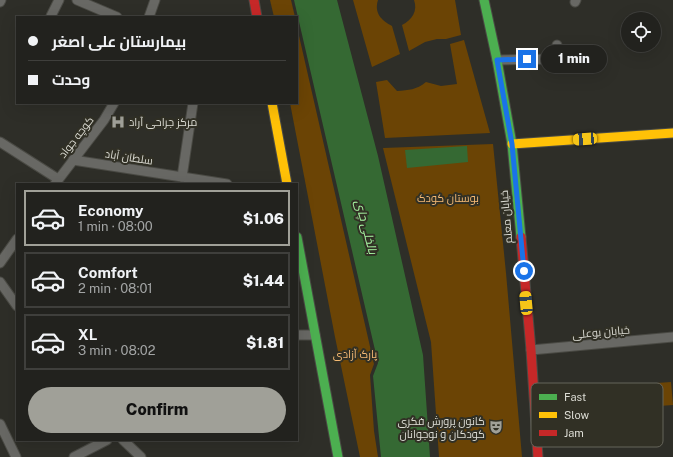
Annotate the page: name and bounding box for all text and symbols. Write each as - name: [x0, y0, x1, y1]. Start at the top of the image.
- map controls: [621, 12, 661, 52]
- button: locate: [621, 12, 661, 52]
- text: بیمارستان علی اصغر: [52, 33, 186, 50]
- callout: 1 min: [541, 45, 607, 73]
- route end: [518, 50, 536, 68]
- text: 1 min: [558, 51, 590, 66]
- text: وحدت: [52, 71, 90, 88]
- street label: کوچه جواد: [56, 114, 97, 161]
- hospital icon: مرکز جراحی آراد: [110, 114, 126, 130]
- place label: مرکز جراحی آراد: [129, 116, 197, 129]
- car: [573, 132, 597, 146]
- street label: سلطان آباد: [104, 147, 154, 168]
- street label: خیابان معلم: [498, 190, 516, 244]
- park label: بوستان کودک: [417, 192, 479, 205]
- water label: بالخلی چای: [351, 198, 380, 257]
- icon: car: [30, 200, 66, 236]
- text: Economy: [78, 202, 143, 219]
- text: $1.06: [243, 210, 284, 227]
- text: 1 min · 08:00: [78, 219, 153, 234]
- icon: car: [30, 262, 66, 298]
- route start: [515, 262, 533, 280]
- text: Comfort: [78, 264, 138, 281]
- text: $1.44: [243, 272, 284, 289]
- text: 2 min · 08:01: [78, 281, 153, 296]
- car: [519, 291, 533, 315]
- icon: car: [30, 324, 66, 360]
- street label: خیابان بوعلی: [572, 324, 630, 341]
- text: XL: [78, 326, 97, 343]
- text: $1.81: [246, 334, 284, 351]
- text: 3 min · 08:02: [78, 343, 156, 358]
- park label: پارک آزادی: [333, 348, 377, 361]
- legend: [531, 383, 663, 447]
- button: Confirm: [28, 387, 286, 433]
- text: Fast: [564, 391, 586, 403]
- text: Slow: [564, 409, 590, 421]
- place label: کانون پرورش فکری کودکان و نوجوانان: [397, 415, 485, 441]
- theatre icon: کانون پرورش فکری کودکان و نوجوانان: [488, 419, 504, 435]
- text: Jam: [564, 427, 584, 439]

